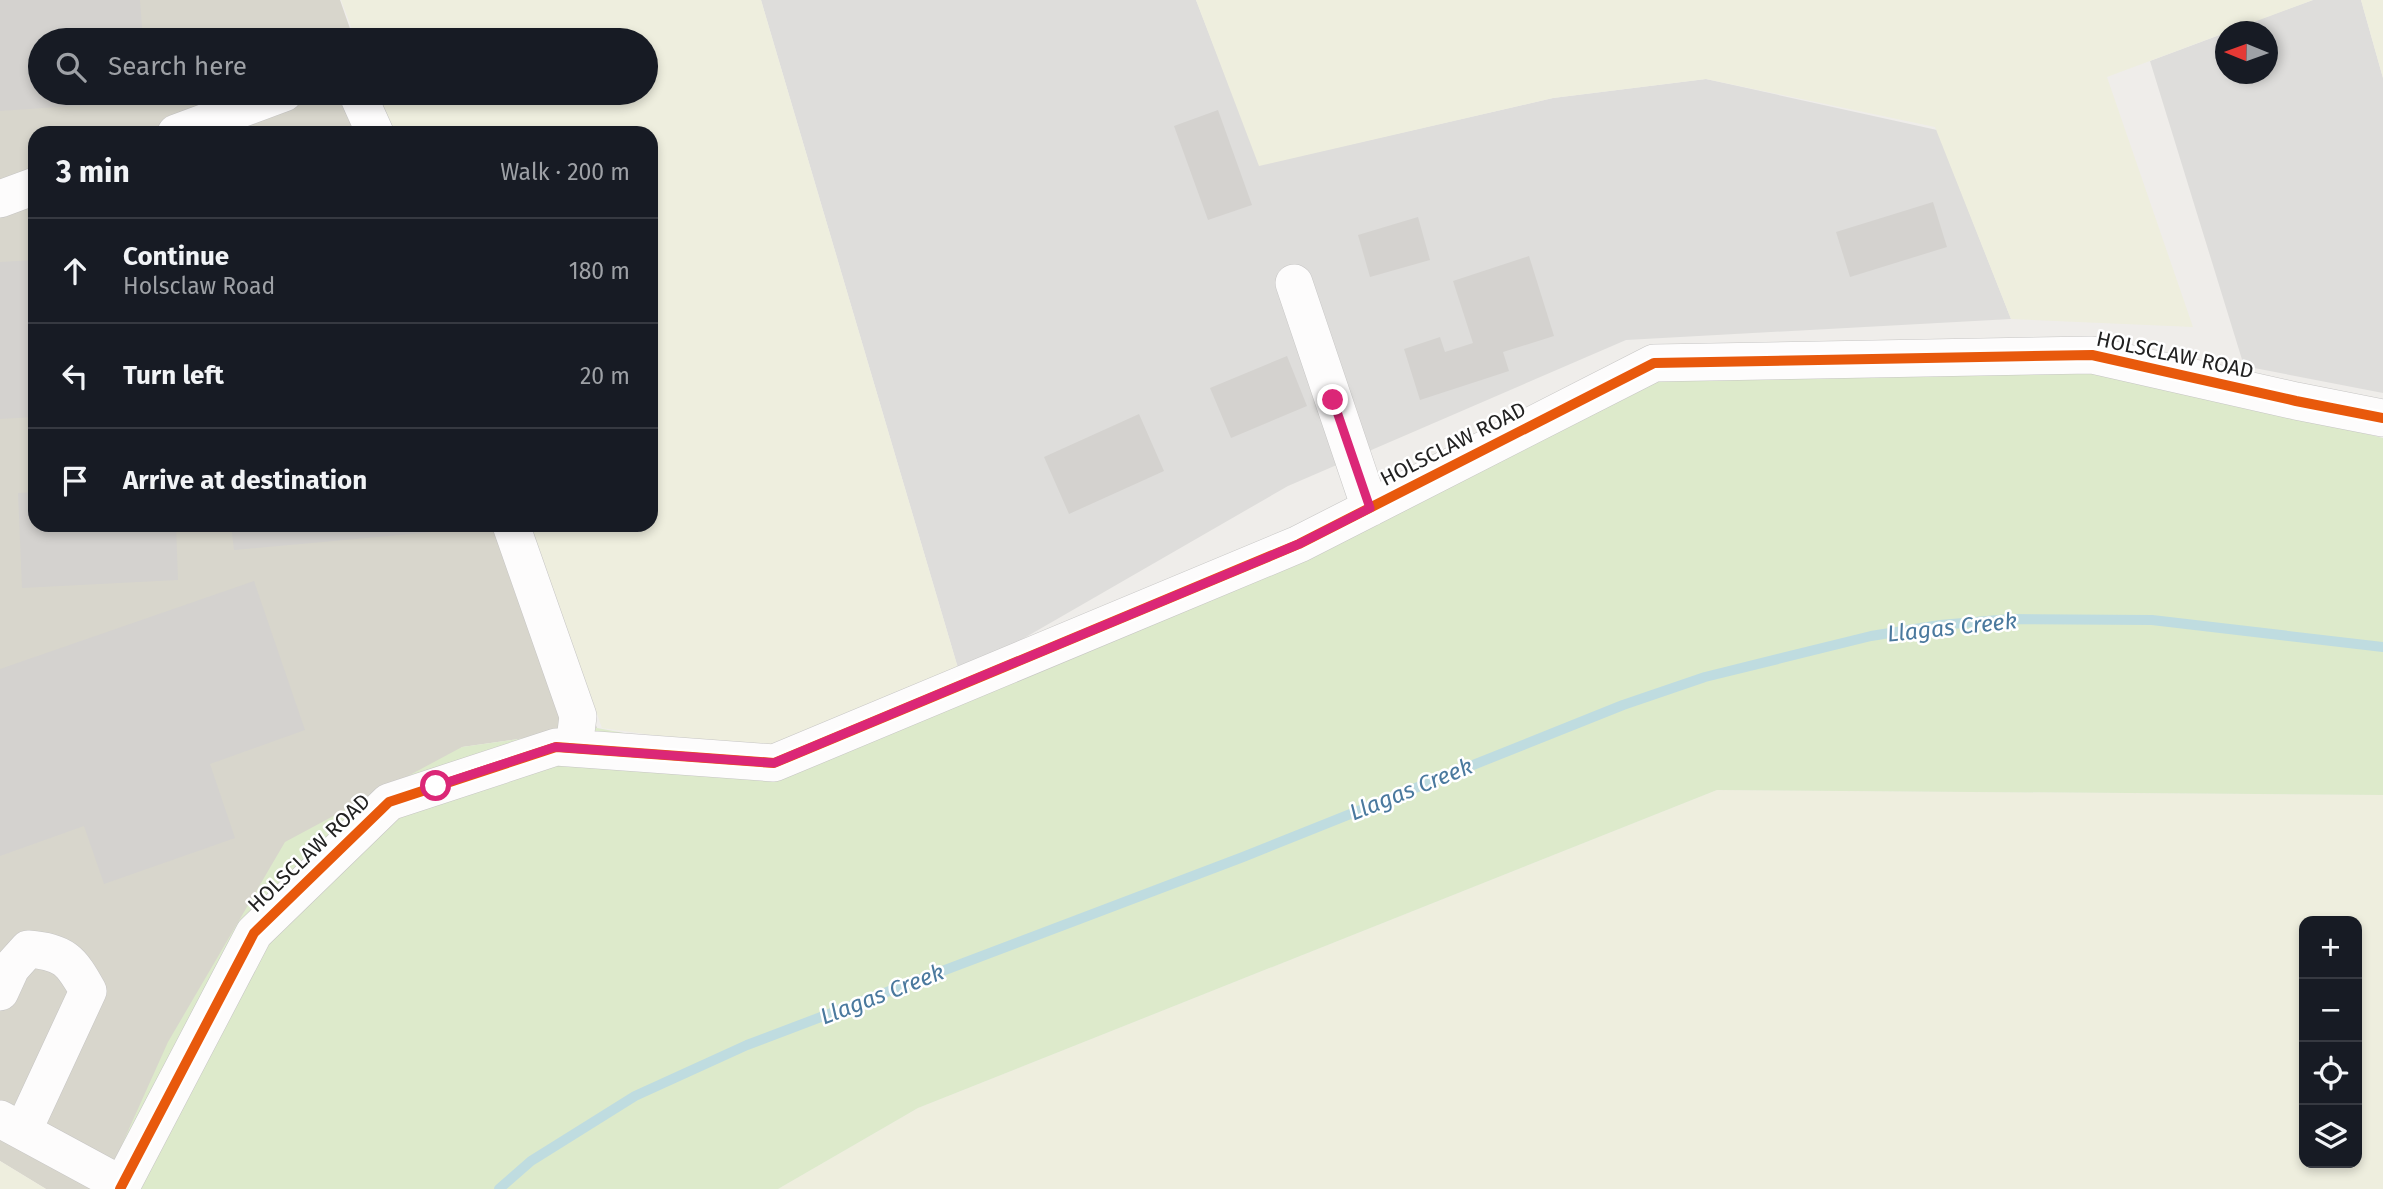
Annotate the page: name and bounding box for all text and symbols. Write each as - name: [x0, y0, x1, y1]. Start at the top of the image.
- north arrow: [2215, 21, 2278, 84]
- search box: [28, 28, 658, 105]
- icon: search: [52, 48, 90, 86]
- text: Search here: [108, 51, 247, 82]
- text: 3 min: [56, 154, 130, 190]
- text: Walk · 200 m: [500, 158, 630, 186]
- text: Continue: [123, 241, 229, 272]
- icon: ahead: [56, 252, 94, 290]
- text: 180 m: [569, 257, 630, 285]
- text: Holsclaw Road: [123, 272, 275, 300]
- street label: HOLSCLAW ROAD: [2094, 326, 2256, 384]
- icon: left: [56, 357, 94, 395]
- text: Turn left: [123, 360, 224, 391]
- text: 20 m: [580, 362, 630, 390]
- route end: [1317, 384, 1348, 415]
- street label: HOLSCLAW ROAD: [1376, 396, 1530, 492]
- icon: arrive: [56, 462, 94, 500]
- text: Arrive at destination: [123, 465, 367, 496]
- water label: Llagas Creek: [1886, 606, 2018, 648]
- water label: Llagas Creek: [1345, 752, 1477, 826]
- route start: [420, 770, 451, 801]
- street label: HOLSCLAW ROAD: [242, 788, 376, 918]
- map controls: [2299, 916, 2362, 1168]
- button: +: [2299, 916, 2362, 979]
- water label: Llagas Creek: [816, 958, 948, 1030]
- button: −: [2299, 979, 2362, 1042]
- button: locate: [2299, 1042, 2362, 1105]
- button: layers: [2299, 1105, 2362, 1168]

